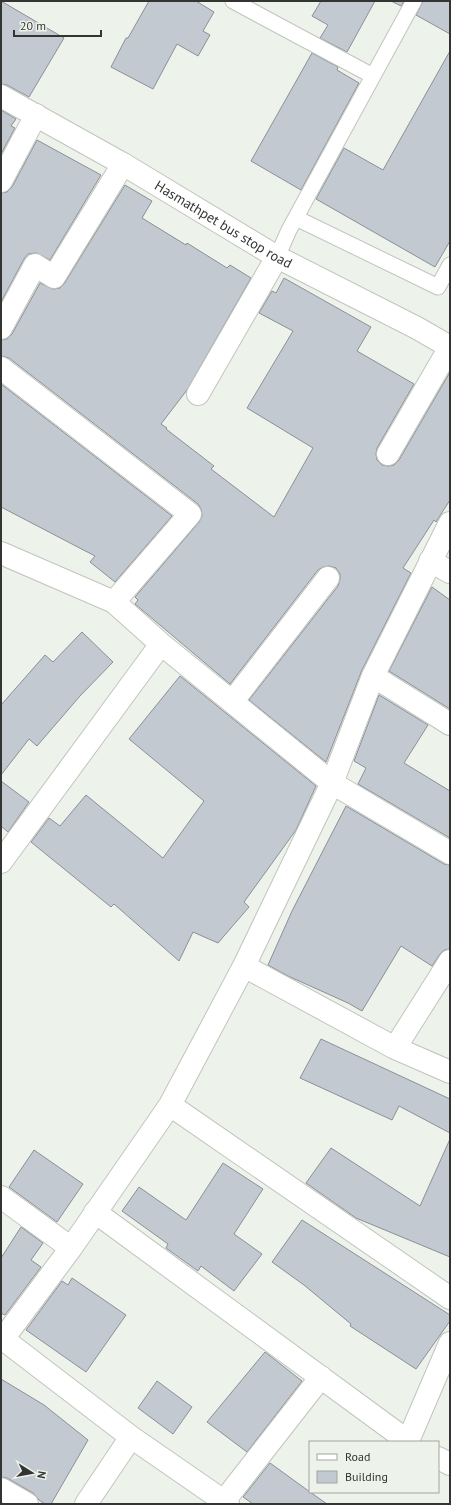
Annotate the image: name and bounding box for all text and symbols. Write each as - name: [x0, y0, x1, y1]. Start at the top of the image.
- scale bar: [14, 12, 101, 38]
- text: 20 m: [20, 18, 46, 33]
- street label: Hasmathpet bus stop road: [152, 176, 295, 272]
- legend: [309, 1441, 439, 1493]
- text: Road: [345, 1449, 370, 1464]
- north arrow: [12, 1453, 52, 1493]
- text: Building: [345, 1469, 388, 1484]
- text: N: [34, 1470, 49, 1480]

